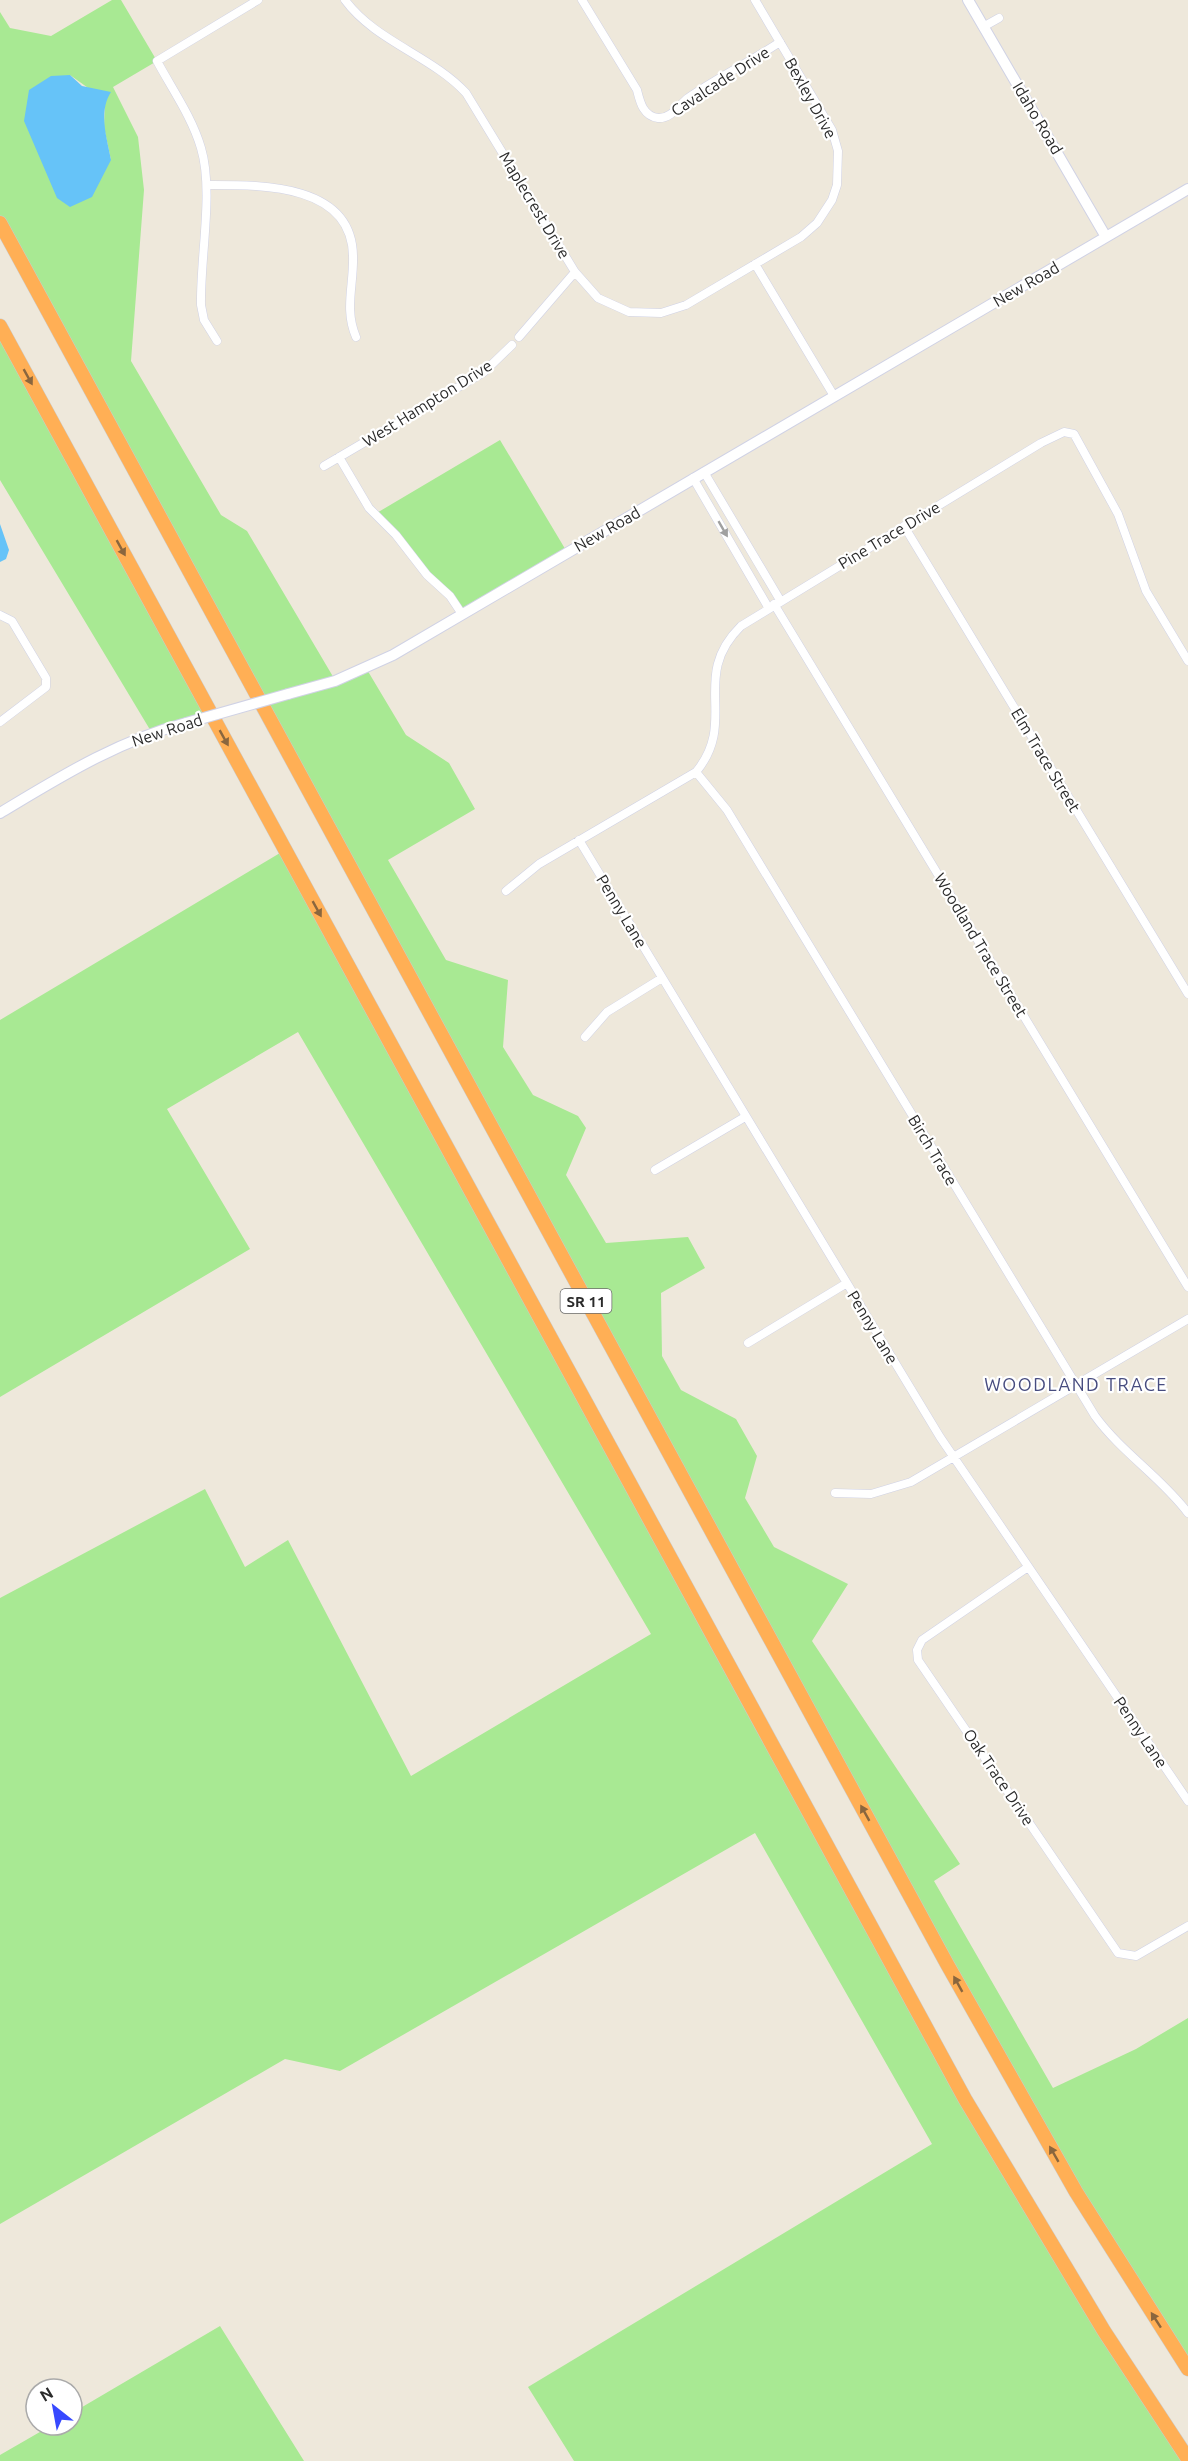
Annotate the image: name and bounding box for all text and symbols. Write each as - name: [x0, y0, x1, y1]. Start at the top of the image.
- street label: Cavalcade Drive: [667, 43, 773, 119]
- street label: Bexley Drive: [781, 55, 841, 141]
- street label: Idaho Road: [1009, 79, 1067, 157]
- street label: Maplecrest Drive: [496, 148, 574, 262]
- street label: New Road: [990, 258, 1062, 310]
- street label: West Hampton Drive: [359, 356, 495, 450]
- one-way arrow: [23, 369, 33, 386]
- street label: Pine Trace Drive: [835, 498, 943, 572]
- street label: New Road: [571, 503, 643, 555]
- one-way arrow: [718, 521, 728, 538]
- one-way arrow: [116, 540, 126, 557]
- street label: Elm Trace Street: [1008, 705, 1084, 816]
- street label: New Road: [129, 710, 205, 750]
- one-way arrow: [219, 730, 229, 747]
- street label: Woodland Trace Street: [931, 870, 1031, 1021]
- street label: Penny Lane: [593, 871, 651, 951]
- one-way arrow: [312, 901, 322, 918]
- street label: Birch Trace: [905, 1111, 961, 1189]
- street label: Penny Lane: [844, 1287, 902, 1367]
- road number: SR 11: [560, 1289, 612, 1313]
- district label: WOODLAND TRACE: [984, 1374, 1168, 1394]
- street label: Penny Lane: [1111, 1693, 1171, 1771]
- street label: Oak Trace Drive: [960, 1725, 1038, 1829]
- one-way arrow: [860, 1804, 870, 1821]
- one-way arrow: [953, 1975, 963, 1992]
- one-way arrow: [1049, 2146, 1060, 2162]
- one-way arrow: [1151, 2312, 1162, 2328]
- north arrow: [24, 2377, 84, 2437]
- text: N: [37, 2383, 56, 2405]

